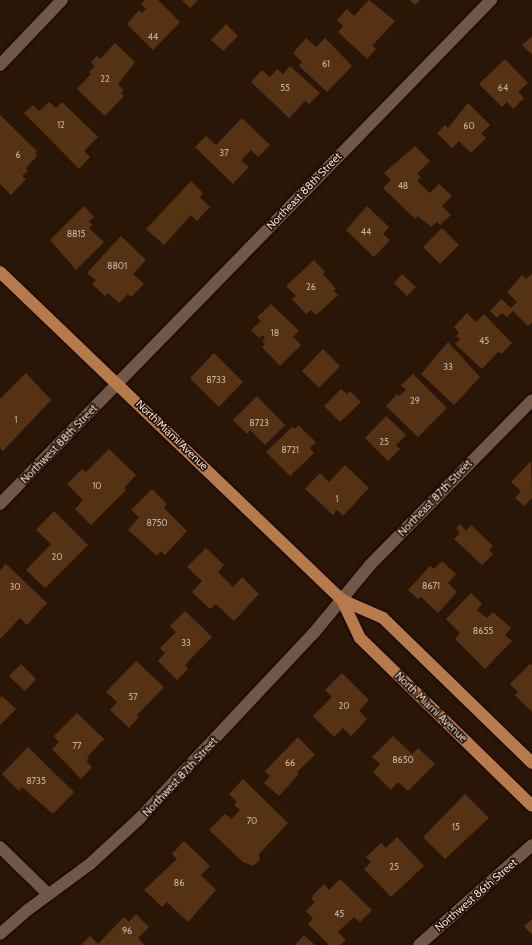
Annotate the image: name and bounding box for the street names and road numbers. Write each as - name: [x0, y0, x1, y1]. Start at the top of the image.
- street label: Northeast 88th Street: [264, 150, 344, 232]
- street label: North Miami Avenue: [133, 397, 211, 473]
- street label: Northwest 88th Street: [18, 402, 100, 486]
- street label: Northeast 87th Street: [395, 457, 475, 539]
- street label: North Miami Avenue: [392, 669, 470, 745]
- street label: Northwest 87th Street: [140, 735, 220, 819]
- street label: Northwest 86th Street: [432, 856, 520, 934]

